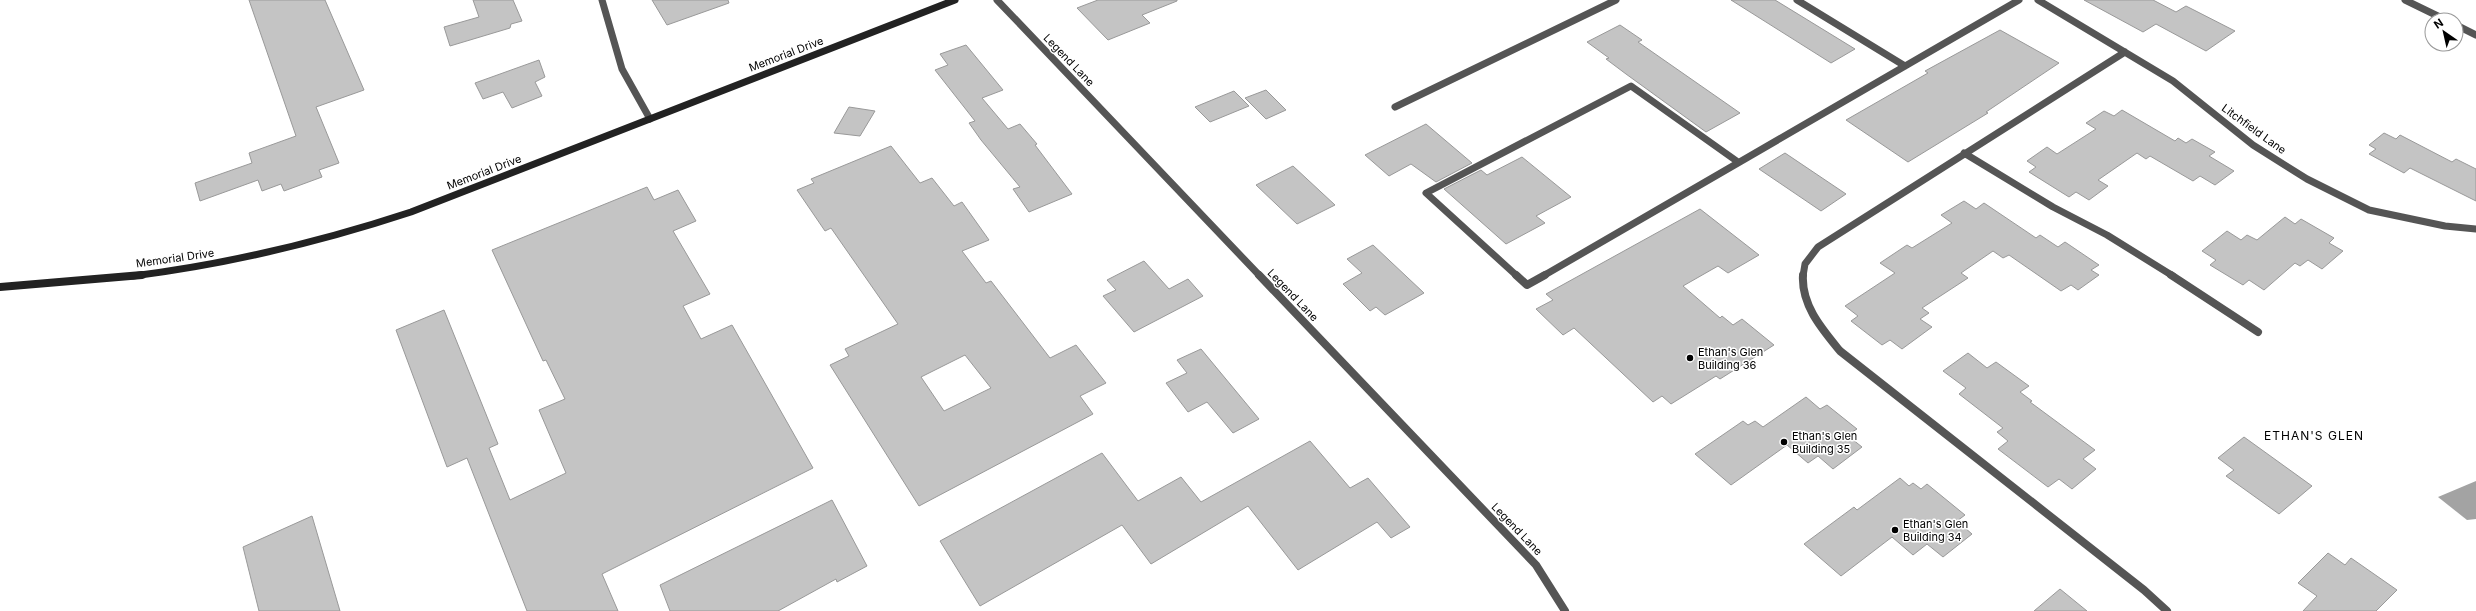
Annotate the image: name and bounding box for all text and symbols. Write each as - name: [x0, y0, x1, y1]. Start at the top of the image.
- north arrow: [2424, 12, 2464, 52]
- text: N: [2431, 16, 2446, 32]
- street label: Legend Lane: [1041, 31, 1097, 89]
- street label: Memorial Drive: [747, 33, 825, 75]
- street label: Litchfield Lane: [2219, 101, 2289, 157]
- street label: Memorial Drive: [445, 151, 523, 193]
- street label: Memorial Drive: [135, 246, 215, 270]
- street label: Legend Lane: [1265, 266, 1321, 324]
- place label: Ethan's Glen Building 36: [1698, 345, 1763, 372]
- marker: Ethan's Glen Building 36: [1685, 353, 1695, 363]
- district label: ETHAN'S GLEN: [2264, 428, 2364, 443]
- place label: Ethan's Glen Building 35: [1792, 429, 1857, 456]
- marker: Ethan's Glen Building 35: [1779, 437, 1789, 447]
- street label: Legend Lane: [1489, 500, 1545, 558]
- place label: Ethan's Glen Building 34: [1903, 517, 1968, 544]
- marker: Ethan's Glen Building 34: [1890, 525, 1900, 535]

